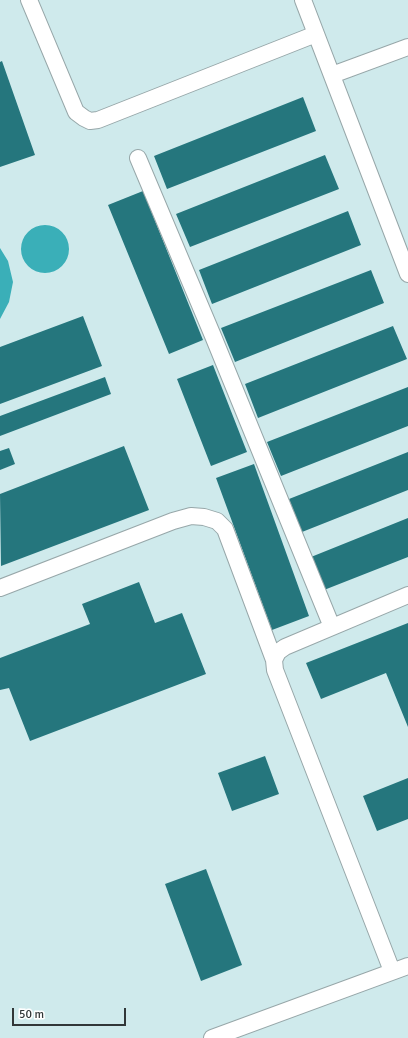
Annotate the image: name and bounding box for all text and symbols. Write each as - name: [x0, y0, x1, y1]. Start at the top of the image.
- scale bar: [14, 1000, 128, 1026]
- text: 50 m: [19, 1007, 44, 1022]

